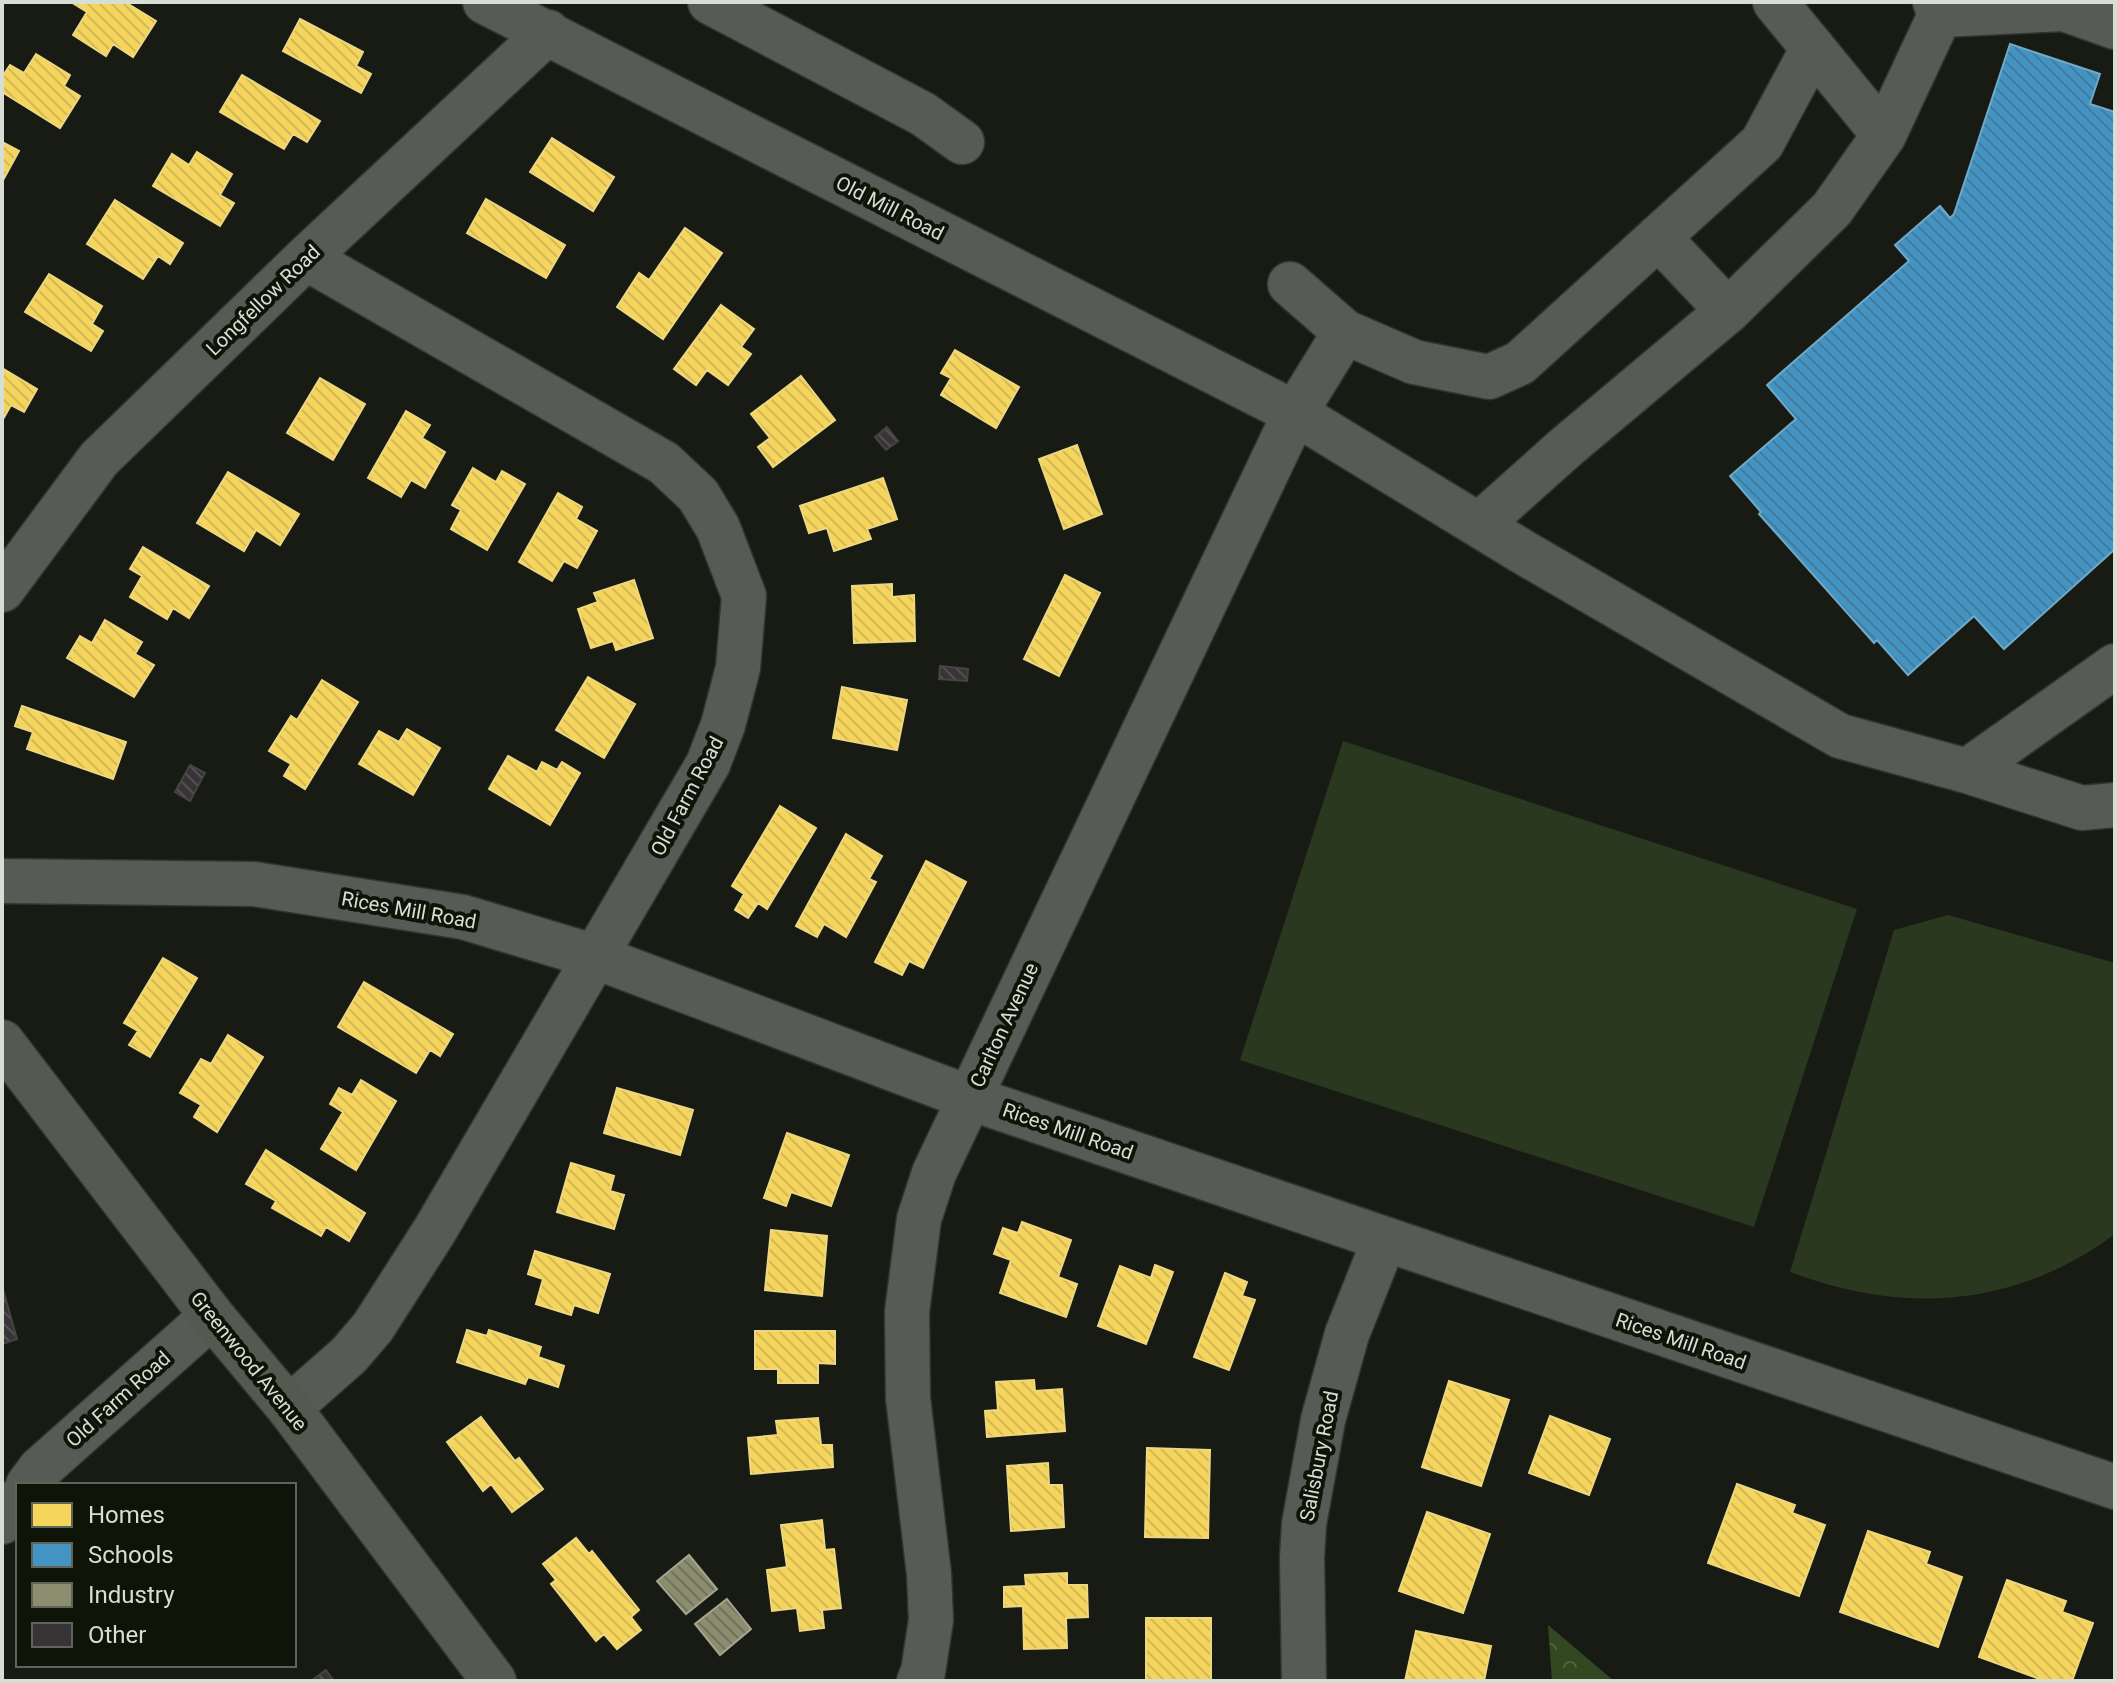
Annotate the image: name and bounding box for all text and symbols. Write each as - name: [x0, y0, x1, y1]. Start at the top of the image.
- street label: Old Mill Road: [832, 171, 948, 245]
- street label: Longfellow Road: [201, 240, 325, 360]
- street label: Old Farm Road: [646, 732, 728, 860]
- street label: Rices Mill Road: [340, 886, 478, 934]
- street label: Carlton Avenue: [965, 959, 1043, 1091]
- street label: Rices Mill Road: [1000, 1097, 1136, 1165]
- street label: Greenwood Avenue: [186, 1287, 312, 1435]
- street label: Rices Mill Road: [1613, 1307, 1749, 1375]
- street label: Old Farm Road: [61, 1346, 175, 1452]
- street label: Salisbury Road: [1295, 1389, 1343, 1523]
- legend: [16, 1483, 296, 1667]
- text: Homes: [88, 1501, 165, 1529]
- text: Schools: [88, 1541, 174, 1569]
- text: Industry: [88, 1581, 175, 1609]
- text: Other: [88, 1621, 146, 1649]

